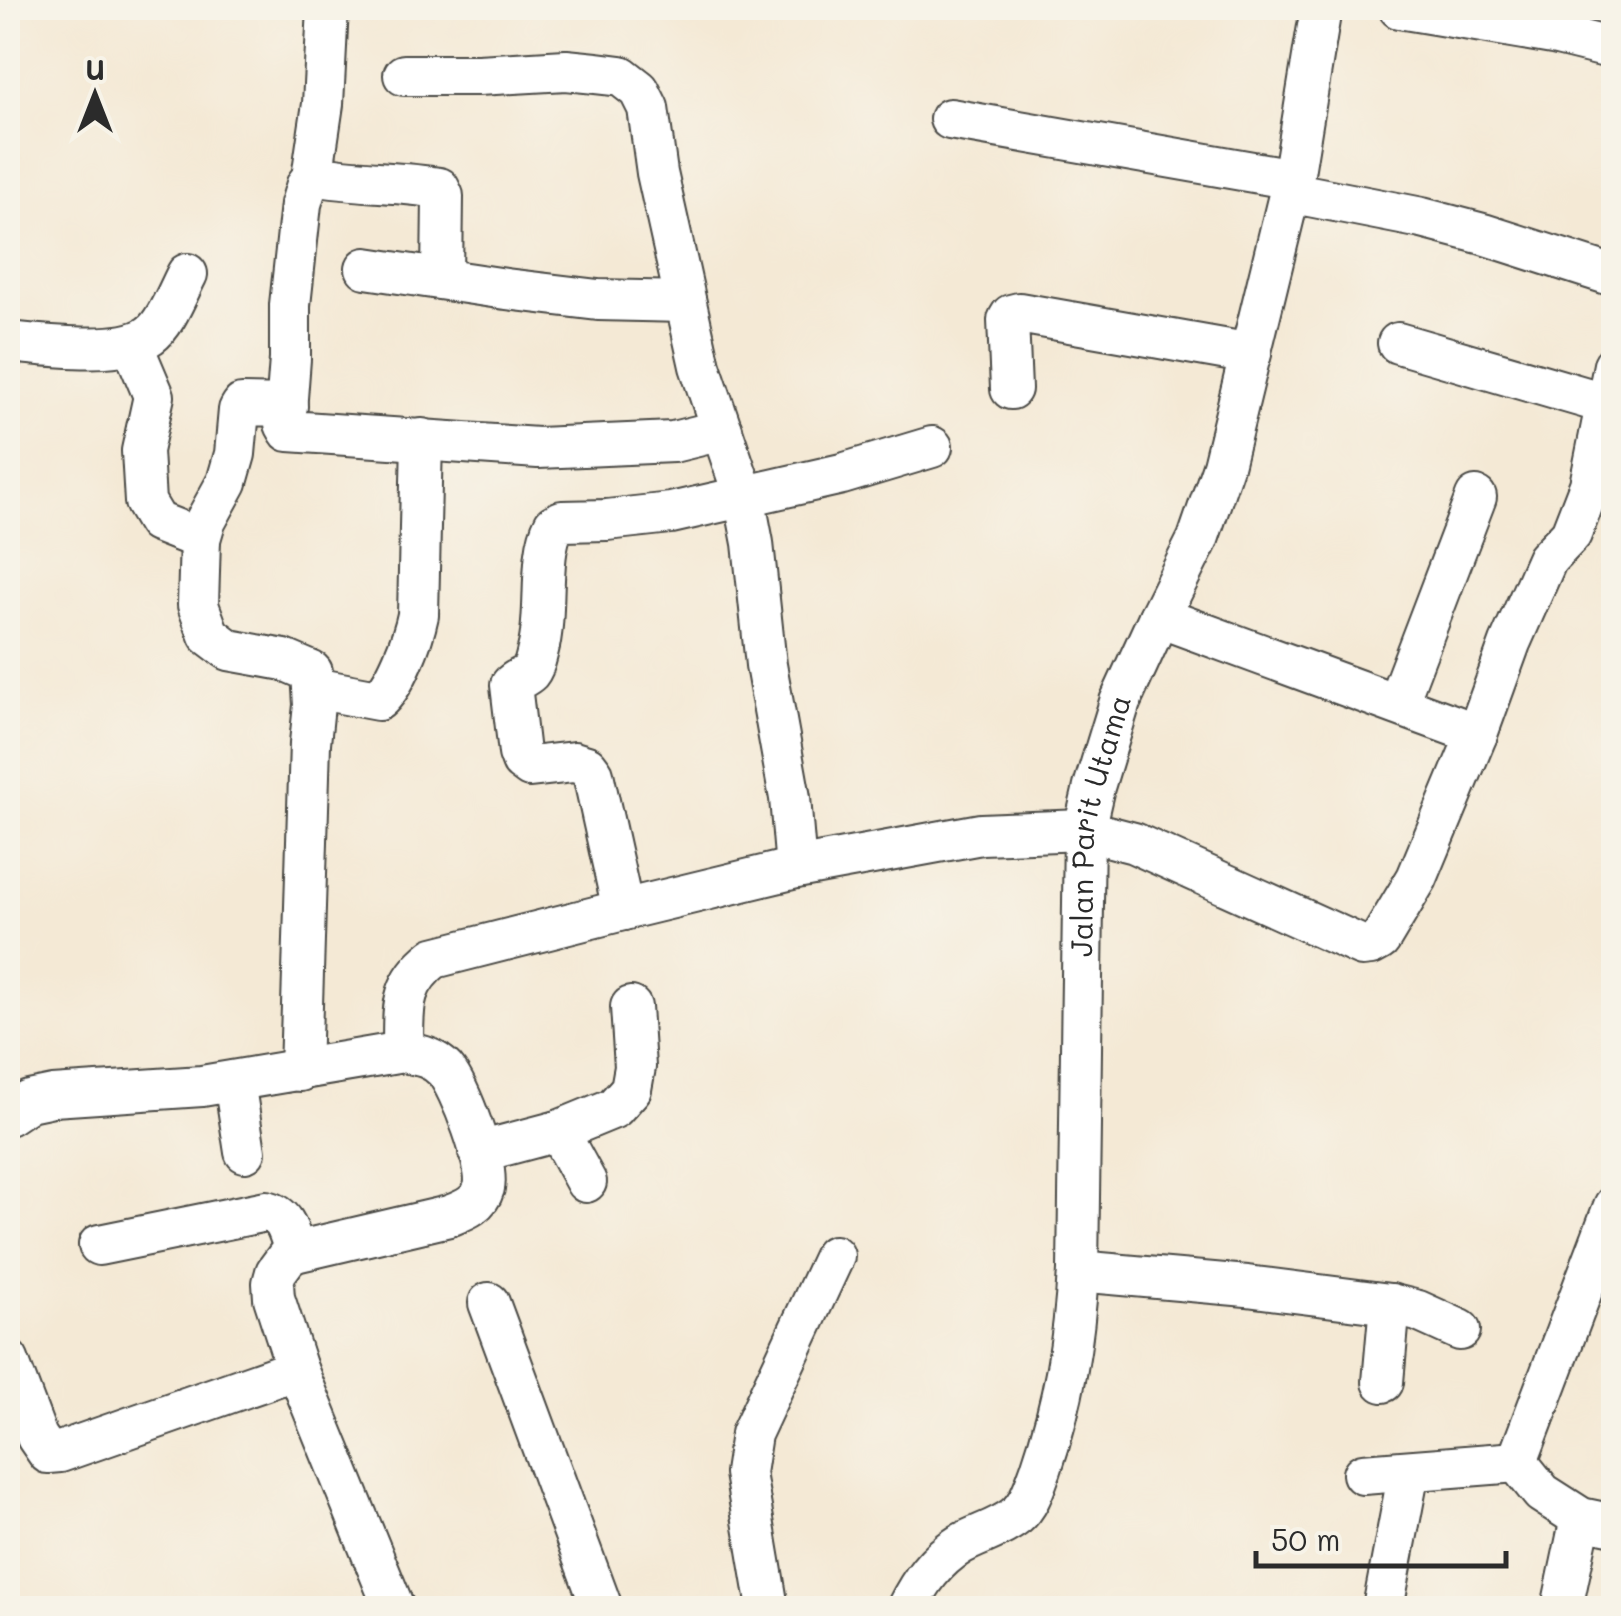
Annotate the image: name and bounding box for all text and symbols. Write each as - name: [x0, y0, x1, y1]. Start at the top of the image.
- north arrow: [45, 45, 145, 145]
- text: U: [85, 51, 105, 87]
- street label: Jalan Parit Utama: [1060, 689, 1139, 957]
- scale bar: [1256, 1506, 1506, 1568]
- text: 50 m: [1271, 1519, 1341, 1559]

